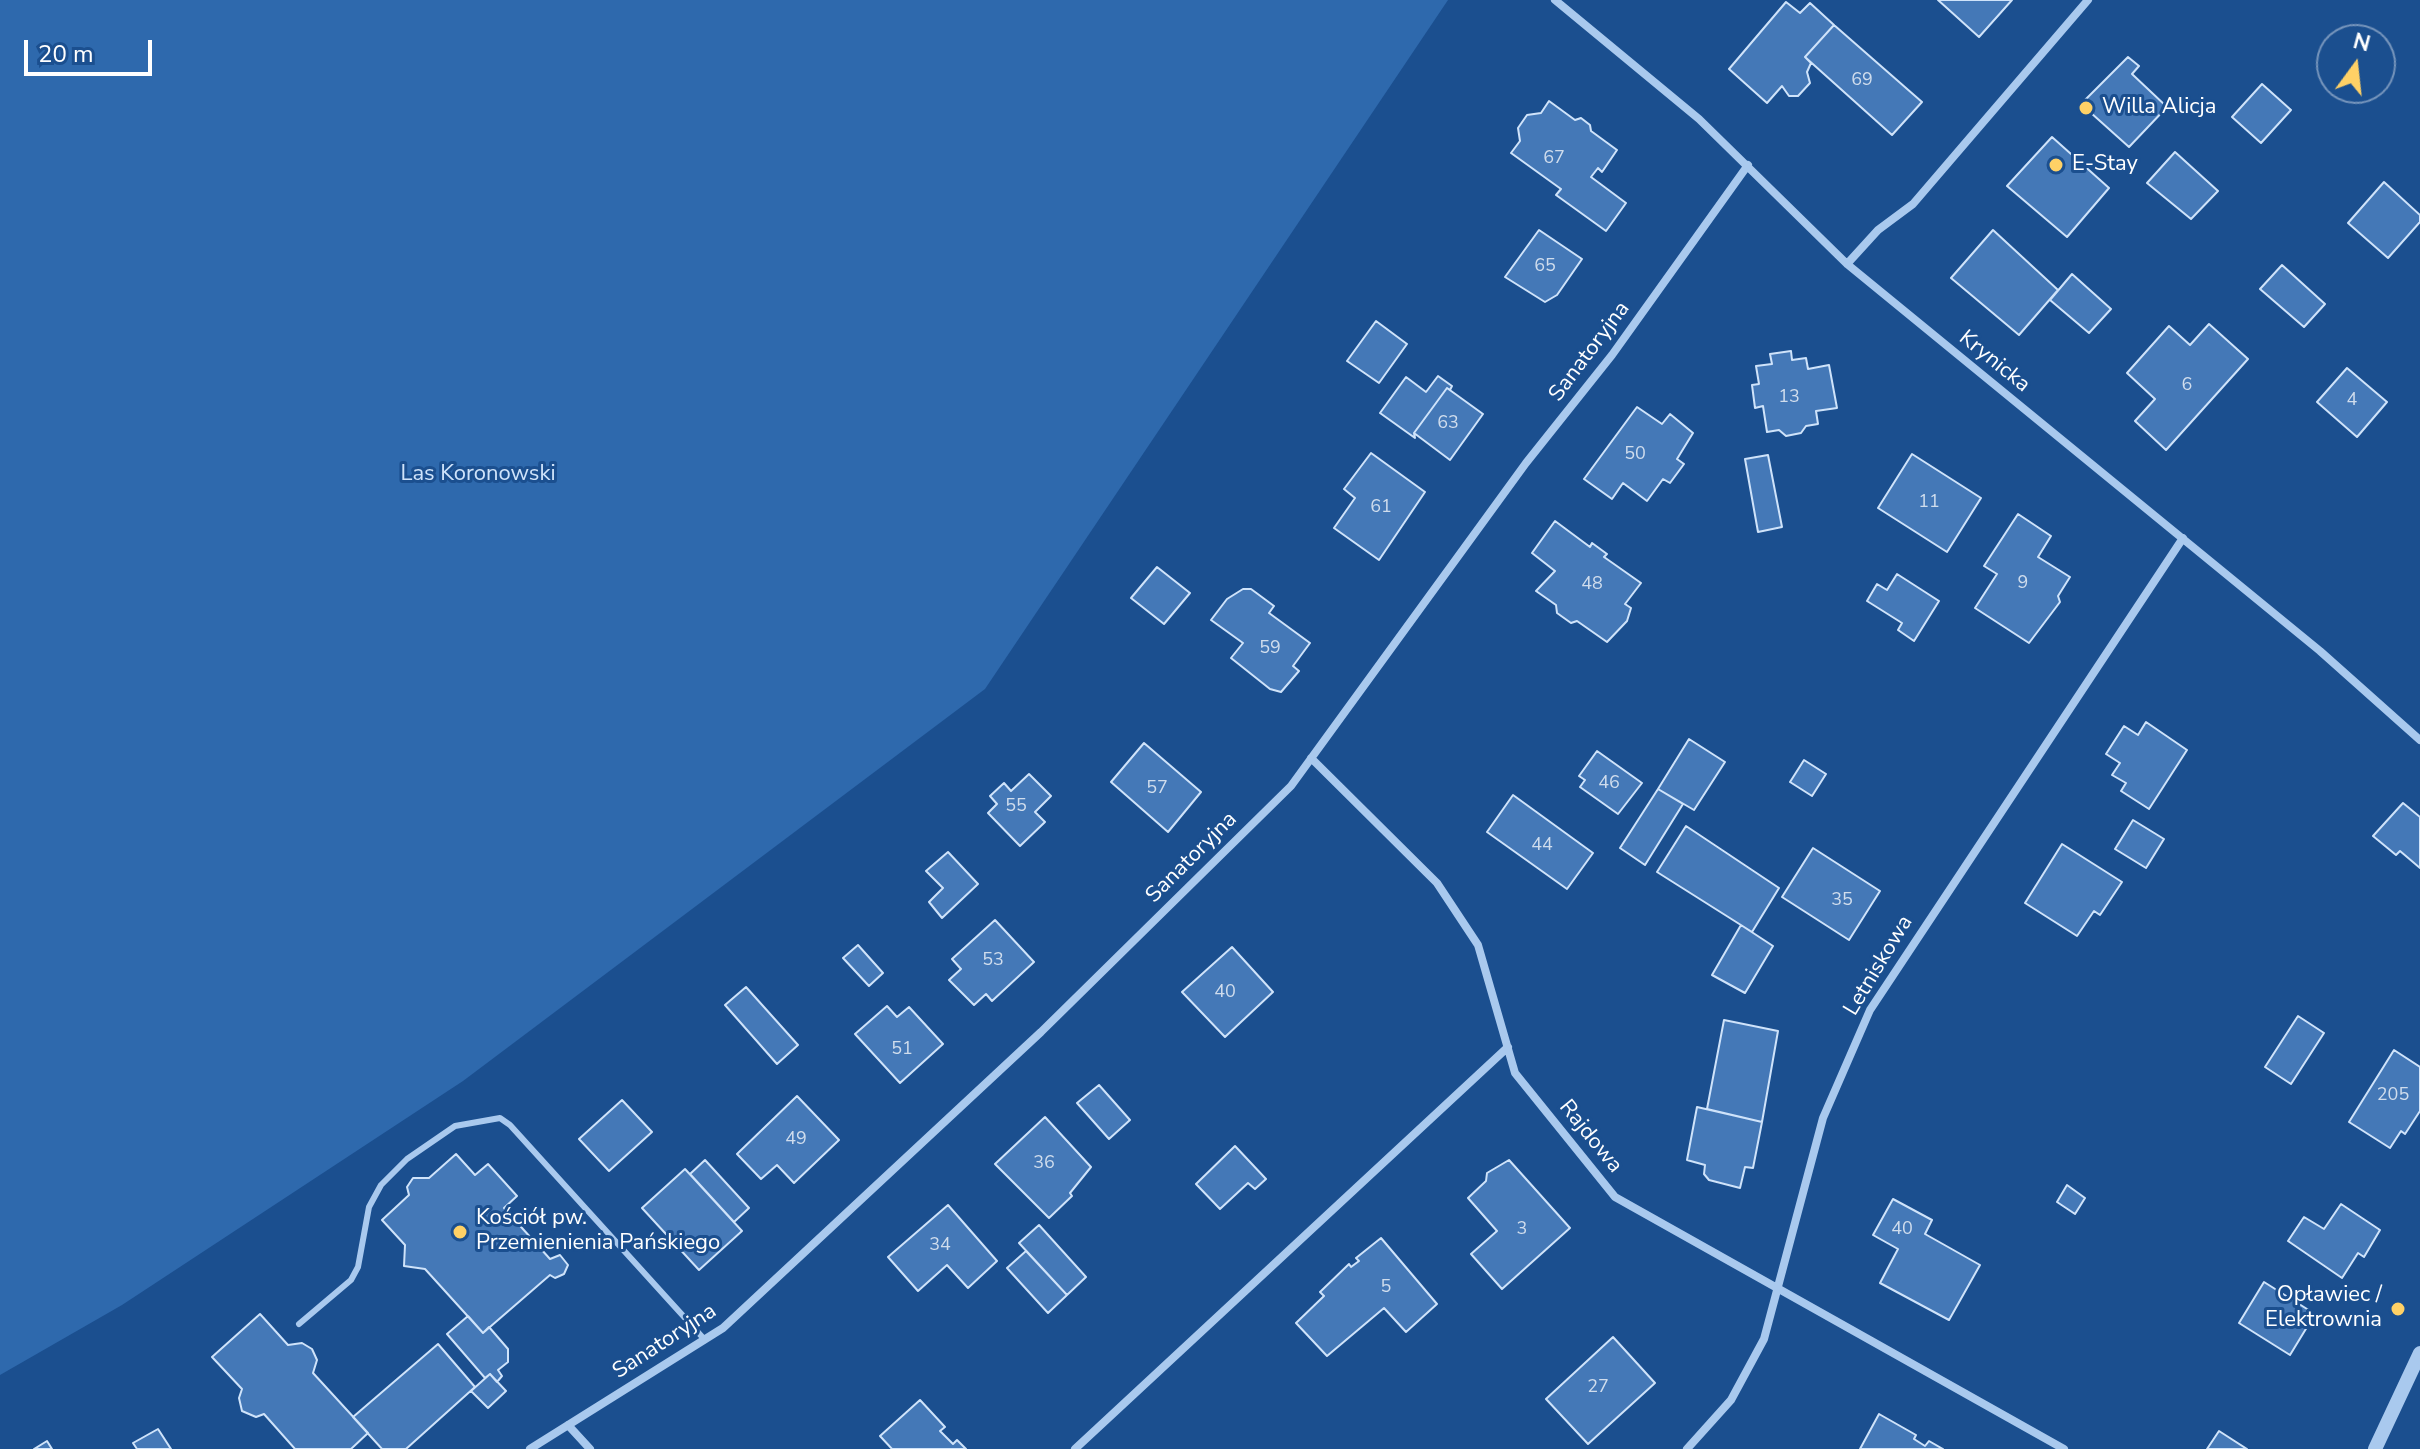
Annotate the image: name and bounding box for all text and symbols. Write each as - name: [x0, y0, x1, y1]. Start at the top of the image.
- scale bar: [28, 24, 156, 74]
- north arrow: [2316, 24, 2396, 104]
- text: N: [2350, 26, 2374, 59]
- text: 20 m: [38, 38, 94, 70]
- house number: 69: [1851, 70, 1873, 92]
- place label: Willa Alicja: [2102, 95, 2216, 121]
- marker: Willa Alicja: [2077, 99, 2095, 117]
- house number: 67: [1543, 148, 1565, 170]
- place label: E-Stay: [2072, 152, 2138, 178]
- marker: E-Stay: [2047, 156, 2065, 174]
- house number: 65: [1534, 256, 1556, 278]
- street label: Sanatoryjna: [1544, 297, 1636, 407]
- street label: Krynicka: [1953, 325, 2035, 399]
- house number: 6: [2182, 375, 2192, 397]
- house number: 13: [1778, 387, 1800, 409]
- house number: 4: [2347, 390, 2357, 412]
- house number: 63: [1437, 413, 1459, 435]
- house number: 50: [1624, 444, 1646, 466]
- park label: Las Koronowski: [400, 462, 556, 488]
- house number: 11: [1918, 492, 1940, 514]
- house number: 61: [1370, 497, 1392, 519]
- house number: 9: [2018, 573, 2028, 595]
- house number: 48: [1581, 574, 1603, 596]
- house number: 59: [1259, 638, 1281, 660]
- house number: 46: [1598, 773, 1620, 795]
- house number: 57: [1146, 778, 1168, 800]
- house number: 55: [1005, 796, 1027, 818]
- street label: Sanatoryjna: [1141, 807, 1243, 909]
- house number: 44: [1531, 835, 1553, 857]
- house number: 35: [1831, 890, 1853, 912]
- street label: Letniskowa: [1839, 911, 1919, 1021]
- house number: 53: [982, 950, 1004, 972]
- house number: 40: [1214, 982, 1236, 1004]
- house number: 51: [891, 1039, 913, 1061]
- house number: 205: [2377, 1085, 2409, 1107]
- street label: Rajdowa: [1553, 1095, 1627, 1179]
- house number: 49: [785, 1129, 807, 1151]
- house number: 36: [1033, 1153, 1055, 1175]
- place label: Kościół pw. Przemienienia Pańskiego: [476, 1206, 720, 1258]
- house number: 3: [1517, 1219, 1527, 1241]
- house number: 40: [1891, 1219, 1913, 1241]
- marker: Kościół pw. Przemienienia Pańskiego: [451, 1223, 469, 1241]
- house number: 34: [929, 1235, 951, 1257]
- house number: 5: [1381, 1277, 1391, 1299]
- place label: Opławiec / Elektrownia: [2265, 1283, 2382, 1334]
- street label: Sanatoryjna: [608, 1299, 722, 1385]
- marker: Opławiec / Elektrownia: [2389, 1300, 2407, 1318]
- house number: 27: [1587, 1377, 1609, 1399]

